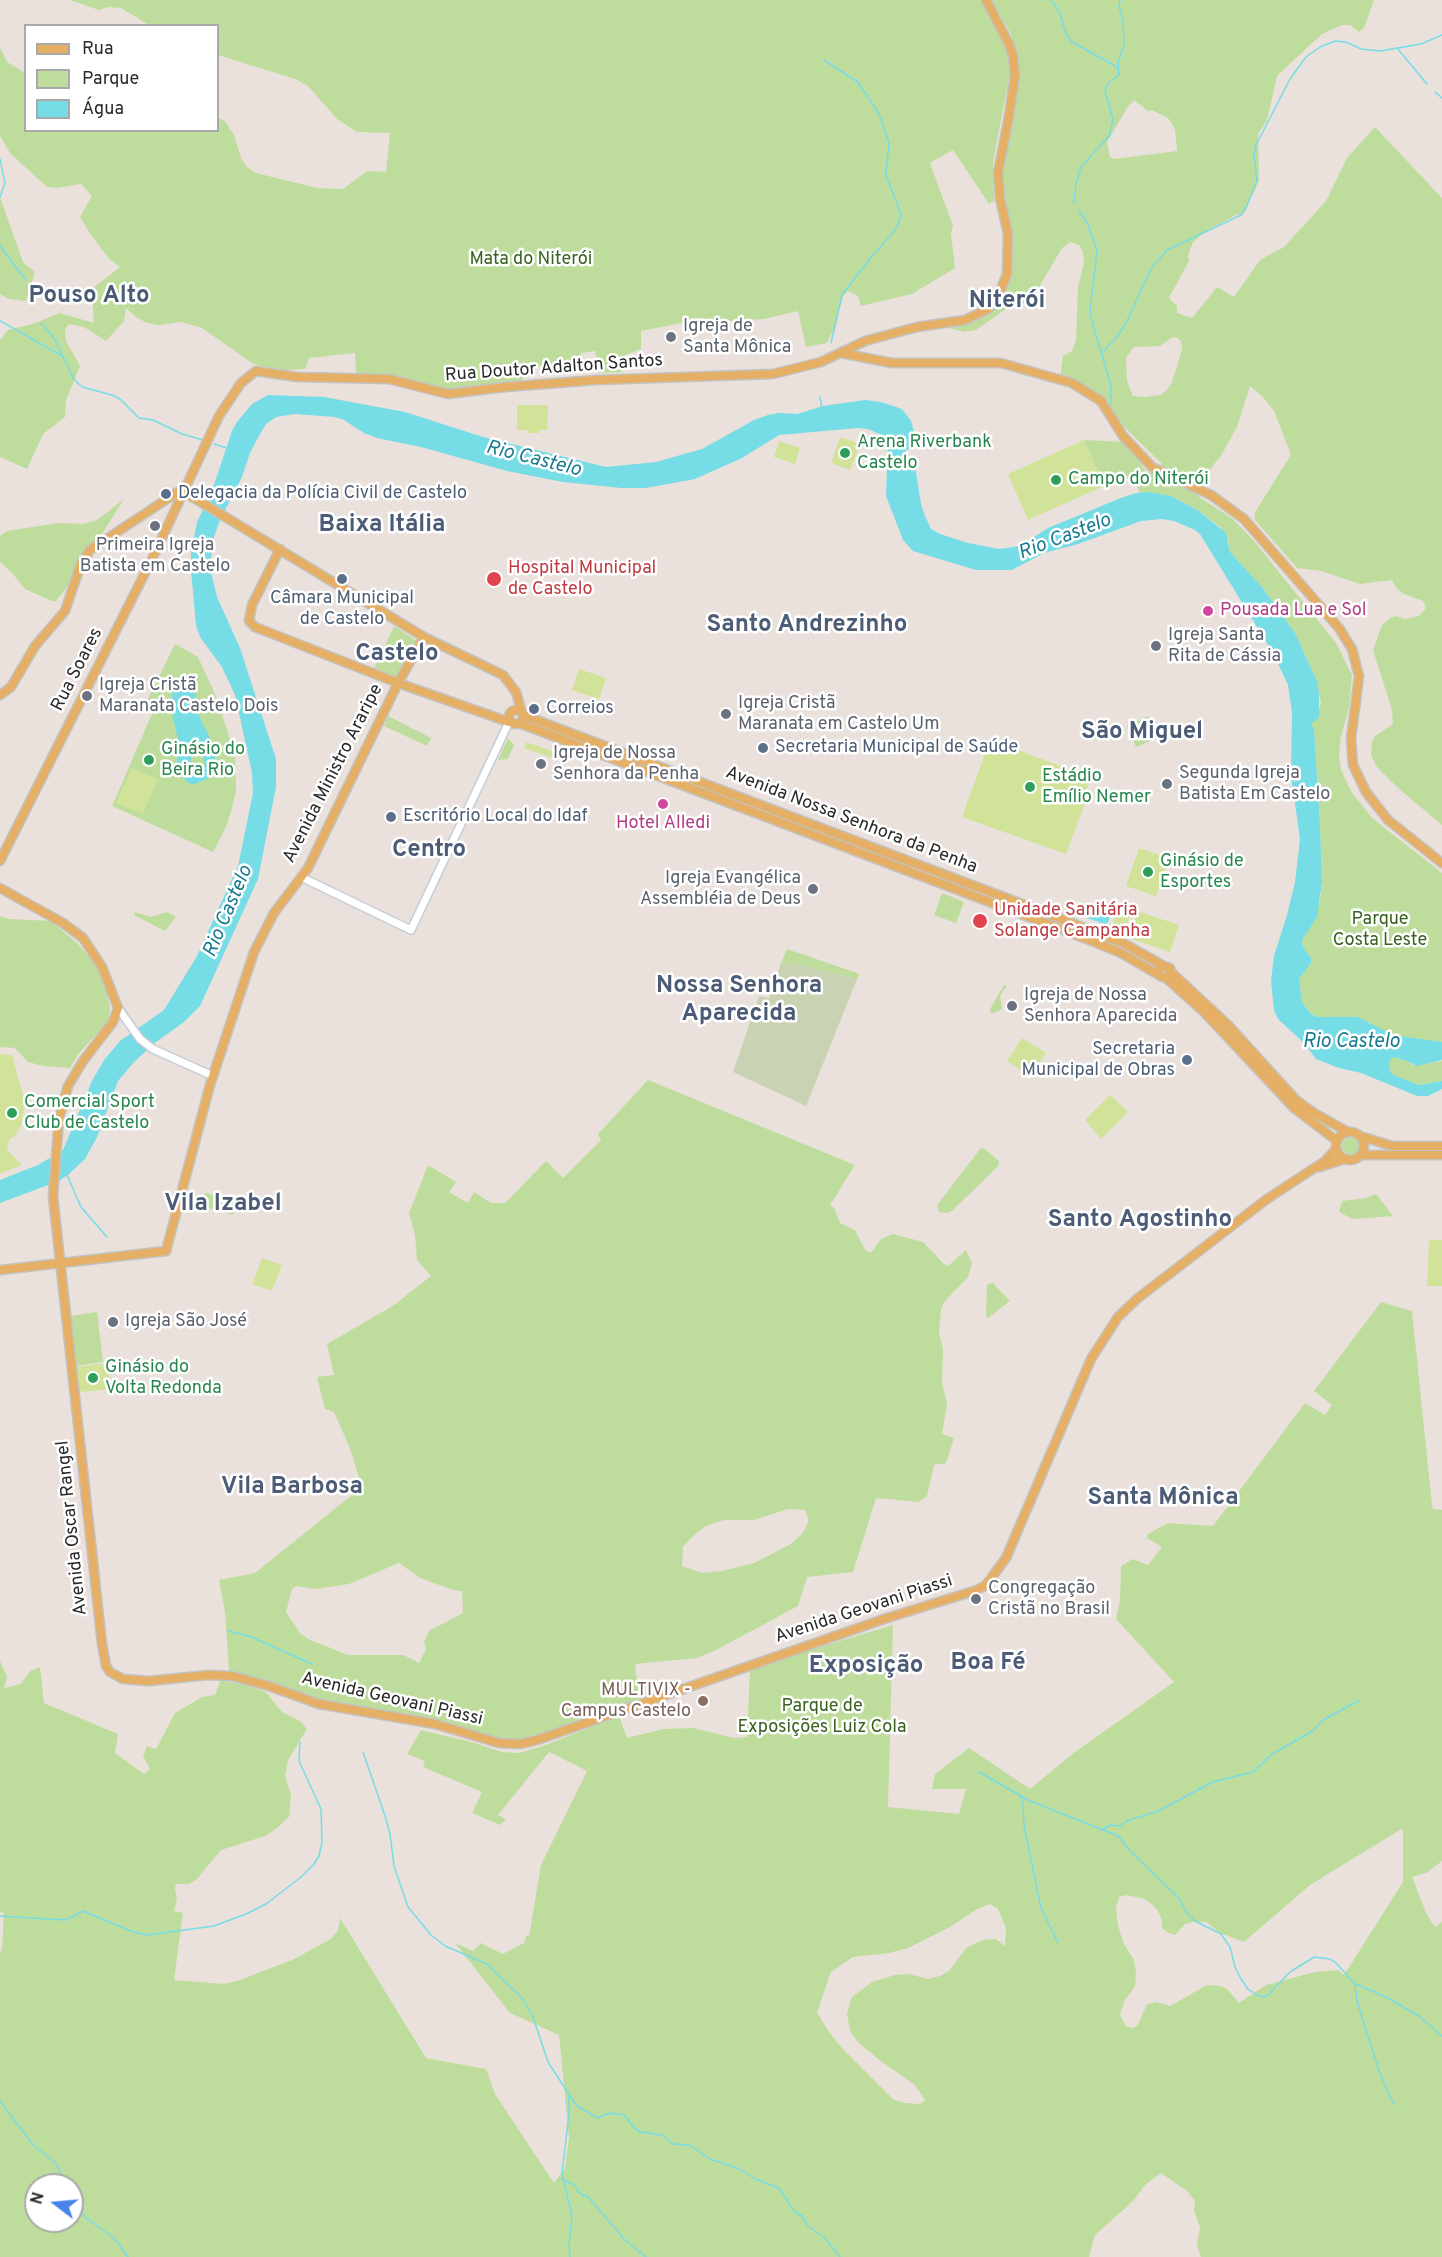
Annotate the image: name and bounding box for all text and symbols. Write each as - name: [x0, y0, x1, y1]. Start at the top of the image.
- legend: [24, 24, 219, 132]
- text: Rua: [82, 38, 113, 61]
- text: Parque: [82, 68, 139, 91]
- text: Água: [82, 98, 124, 121]
- park label: Mata do Niterói: [470, 249, 592, 271]
- district label: Pouso Alto: [28, 283, 150, 311]
- district label: Niterói: [969, 288, 1045, 316]
- place label: Igreja de Santa Mônica: [683, 316, 791, 358]
- marker: Igreja de Santa Mônica: [664, 330, 678, 344]
- street label: Rua Doutor Adalton Santos: [444, 351, 664, 387]
- place label: Arena Riverbank Castelo: [857, 432, 992, 474]
- water label: Rio Castelo: [483, 437, 583, 483]
- marker: Arena Riverbank Castelo: [838, 446, 852, 460]
- place label: Campo do Niterói: [1068, 469, 1209, 491]
- marker: Campo do Niterói: [1049, 473, 1063, 487]
- place label: Delegacia da Polícia Civil de Castelo: [178, 483, 467, 505]
- marker: Delegacia da Polícia Civil de Castelo: [159, 487, 173, 501]
- water label: Rio Castelo: [1015, 509, 1115, 567]
- district label: Baixa Itália: [319, 512, 445, 540]
- marker: Primeira Igreja Batista em Castelo: [148, 519, 162, 533]
- place label: Primeira Igreja Batista em Castelo: [80, 535, 230, 578]
- place label: Hospital Municipal de Castelo: [508, 558, 656, 600]
- marker: Hospital Municipal de Castelo: [485, 570, 503, 588]
- marker: Câmara Municipal de Castelo: [335, 572, 349, 586]
- place label: Câmara Municipal de Castelo: [270, 588, 414, 630]
- place label: Pousada Lua e Sol: [1220, 600, 1367, 622]
- marker: Pousada Lua e Sol: [1201, 604, 1215, 618]
- district label: Santo Andrezinho: [707, 612, 907, 640]
- street label: Rua Soares: [48, 625, 108, 715]
- place label: Igreja Santa Rita de Cássia: [1168, 625, 1281, 668]
- marker: Igreja Santa Rita de Cássia: [1149, 639, 1163, 653]
- district label: Castelo: [355, 641, 439, 669]
- place label: Igreja Cristã Maranata Castelo Dois: [99, 675, 279, 718]
- street label: Avenida Ministro Araripe: [279, 681, 389, 867]
- marker: Igreja Cristã Maranata Castelo Dois: [80, 689, 94, 703]
- place label: Igreja Cristã Maranata em Castelo Um: [738, 693, 939, 736]
- place label: Correios: [546, 698, 614, 720]
- marker: Correios: [527, 702, 541, 716]
- marker: Igreja Cristã Maranata em Castelo Um: [719, 707, 733, 721]
- district label: São Miguel: [1081, 719, 1203, 747]
- place label: Secretaria Municipal de Saúde: [775, 737, 1018, 759]
- place label: Ginásio do Beira Rio: [161, 739, 245, 782]
- marker: Secretaria Municipal de Saúde: [756, 741, 770, 755]
- place label: Igreja de Nossa Senhora da Penha: [553, 743, 699, 786]
- marker: Ginásio do Beira Rio: [142, 753, 156, 767]
- marker: Igreja de Nossa Senhora da Penha: [534, 757, 548, 771]
- street label: Avenida Nossa Senhora da Penha: [722, 763, 980, 879]
- place label: Segunda Igreja Batista Em Castelo: [1179, 763, 1330, 806]
- place label: Estádio Emílio Nemer: [1042, 766, 1151, 808]
- marker: Segunda Igreja Batista Em Castelo: [1160, 777, 1174, 791]
- marker: Estádio Emílio Nemer: [1023, 780, 1037, 794]
- marker: Hotel Alledi: [656, 797, 670, 811]
- place label: Escritório Local do Idaf: [403, 806, 587, 828]
- marker: Escritório Local do Idaf: [384, 810, 398, 824]
- place label: Hotel Alledi: [616, 813, 710, 835]
- district label: Centro: [392, 837, 466, 865]
- place label: Ginásio de Esportes: [1160, 851, 1244, 894]
- water label: Rio Castelo: [199, 863, 259, 961]
- marker: Ginásio de Esportes: [1141, 865, 1155, 879]
- place label: Igreja Evangélica Assembléia de Deus: [640, 868, 801, 910]
- marker: Igreja Evangélica Assembléia de Deus: [806, 882, 820, 896]
- place label: Unidade Sanitária Solange Campanha: [994, 900, 1150, 942]
- park label: Parque Costa Leste: [1333, 909, 1427, 952]
- marker: Unidade Sanitária Solange Campanha: [971, 912, 989, 930]
- district label: Nossa Senhora Aparecida: [656, 973, 822, 1029]
- place label: Igreja de Nossa Senhora Aparecida: [1024, 985, 1177, 1028]
- marker: Igreja de Nossa Senhora Aparecida: [1005, 999, 1019, 1013]
- water label: Rio Castelo: [1302, 1031, 1400, 1055]
- place label: Secretaria Municipal de Obras: [1021, 1039, 1175, 1082]
- marker: Secretaria Municipal de Obras: [1180, 1053, 1194, 1067]
- place label: Comercial Sport Club de Castelo: [24, 1092, 155, 1134]
- marker: Comercial Sport Club de Castelo: [5, 1106, 19, 1120]
- district label: Vila Izabel: [164, 1191, 282, 1219]
- district label: Santo Agostinho: [1048, 1207, 1232, 1235]
- place label: Igreja São José: [125, 1311, 247, 1333]
- marker: Igreja São José: [106, 1315, 120, 1329]
- place label: Ginásio do Volta Redonda: [105, 1357, 222, 1400]
- marker: Ginásio do Volta Redonda: [86, 1371, 100, 1385]
- street label: Avenida Oscar Rangel: [53, 1439, 93, 1617]
- district label: Vila Barbosa: [221, 1474, 363, 1502]
- district label: Santa Mônica: [1087, 1485, 1239, 1513]
- street label: Avenida Geovani Piassi: [772, 1571, 956, 1649]
- place label: Congregação Cristã no Brasil: [988, 1578, 1110, 1620]
- marker: Congregação Cristã no Brasil: [969, 1592, 983, 1606]
- district label: Boa Fé: [950, 1650, 1026, 1678]
- district label: Exposição: [809, 1653, 923, 1681]
- street label: Avenida Geovani Piassi: [299, 1669, 485, 1731]
- place label: MULTIVIX - Campus Castelo: [561, 1680, 691, 1722]
- marker: MULTIVIX - Campus Castelo: [696, 1694, 710, 1708]
- park label: Parque de Exposições Luiz Cola: [738, 1696, 906, 1738]
- north arrow: [24, 2173, 84, 2233]
- text: N: [27, 2190, 50, 2207]

